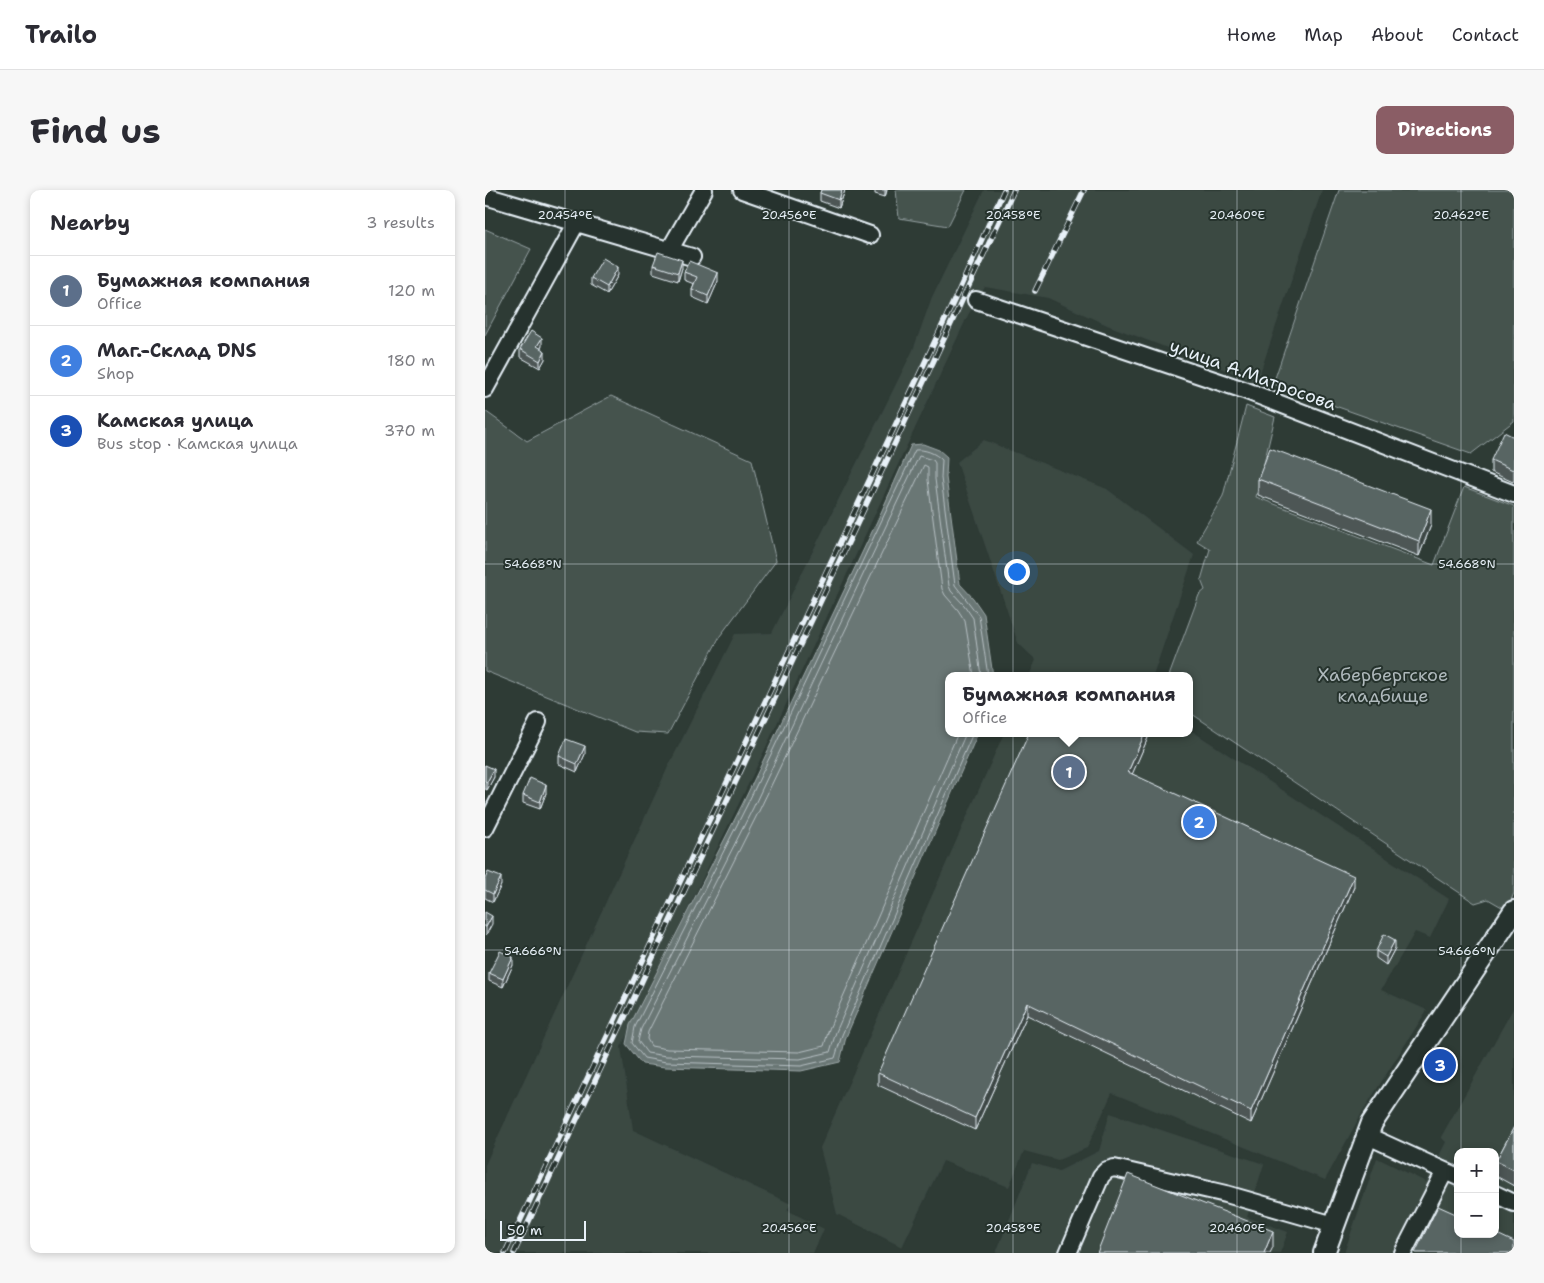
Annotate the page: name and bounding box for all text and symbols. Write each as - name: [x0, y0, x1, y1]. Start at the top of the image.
- text: Trailo: [25, 19, 97, 51]
- text: Home: [1227, 23, 1276, 47]
- text: Map: [1304, 23, 1343, 47]
- text: About: [1371, 23, 1424, 47]
- text: Contact: [1452, 23, 1519, 47]
- button: Directions: [1376, 106, 1514, 154]
- text: Find us: [30, 107, 161, 154]
- text: 20.454°E: [537, 207, 593, 223]
- text: 20.456°E: [761, 207, 817, 223]
- text: 20.458°E: [985, 207, 1041, 223]
- text: 20.460°E: [1209, 207, 1265, 223]
- text: 20.462°E: [1433, 207, 1489, 223]
- text: Nearby: [50, 209, 130, 237]
- text: 3 results: [366, 212, 435, 233]
- text: Бумажная компания: [97, 268, 310, 293]
- text: 1: [62, 280, 70, 301]
- text: 120 m: [388, 280, 435, 301]
- text: Office: [97, 293, 142, 314]
- street label: улица А.Матросова: [1166, 334, 1340, 416]
- text: Маг.-Склад DNS: [97, 338, 256, 363]
- text: 2: [60, 350, 72, 371]
- text: 180 m: [387, 350, 435, 371]
- text: Shop: [97, 363, 134, 384]
- text: Камская улица: [97, 408, 253, 433]
- text: 3: [60, 420, 72, 441]
- text: 370 m: [384, 420, 435, 441]
- text: Bus stop · Камская улица: [97, 433, 298, 454]
- text: 54.668°N: [504, 556, 562, 572]
- text: 54.668°N: [1438, 556, 1496, 572]
- your location: [1004, 559, 1030, 585]
- park label: Хабербергское кладбище: [1318, 663, 1448, 708]
- popup: [945, 672, 1193, 737]
- text: Бумажная компания: [962, 682, 1176, 707]
- text: Office: [962, 707, 1007, 728]
- pin: 1: [1053, 753, 1085, 791]
- pin: 2: [1183, 803, 1215, 841]
- text: 54.666°N: [504, 943, 562, 959]
- text: 54.666°N: [1438, 943, 1496, 959]
- pin: 3: [1424, 1046, 1456, 1084]
- map controls: [1454, 1148, 1499, 1238]
- button: +: [1454, 1148, 1499, 1193]
- button: −: [1454, 1193, 1499, 1238]
- scale bar: [500, 1218, 586, 1241]
- text: 20.456°E: [761, 1220, 817, 1236]
- text: 20.458°E: [985, 1220, 1041, 1236]
- text: 20.460°E: [1209, 1220, 1265, 1236]
- text: 50 m: [507, 1221, 542, 1239]

